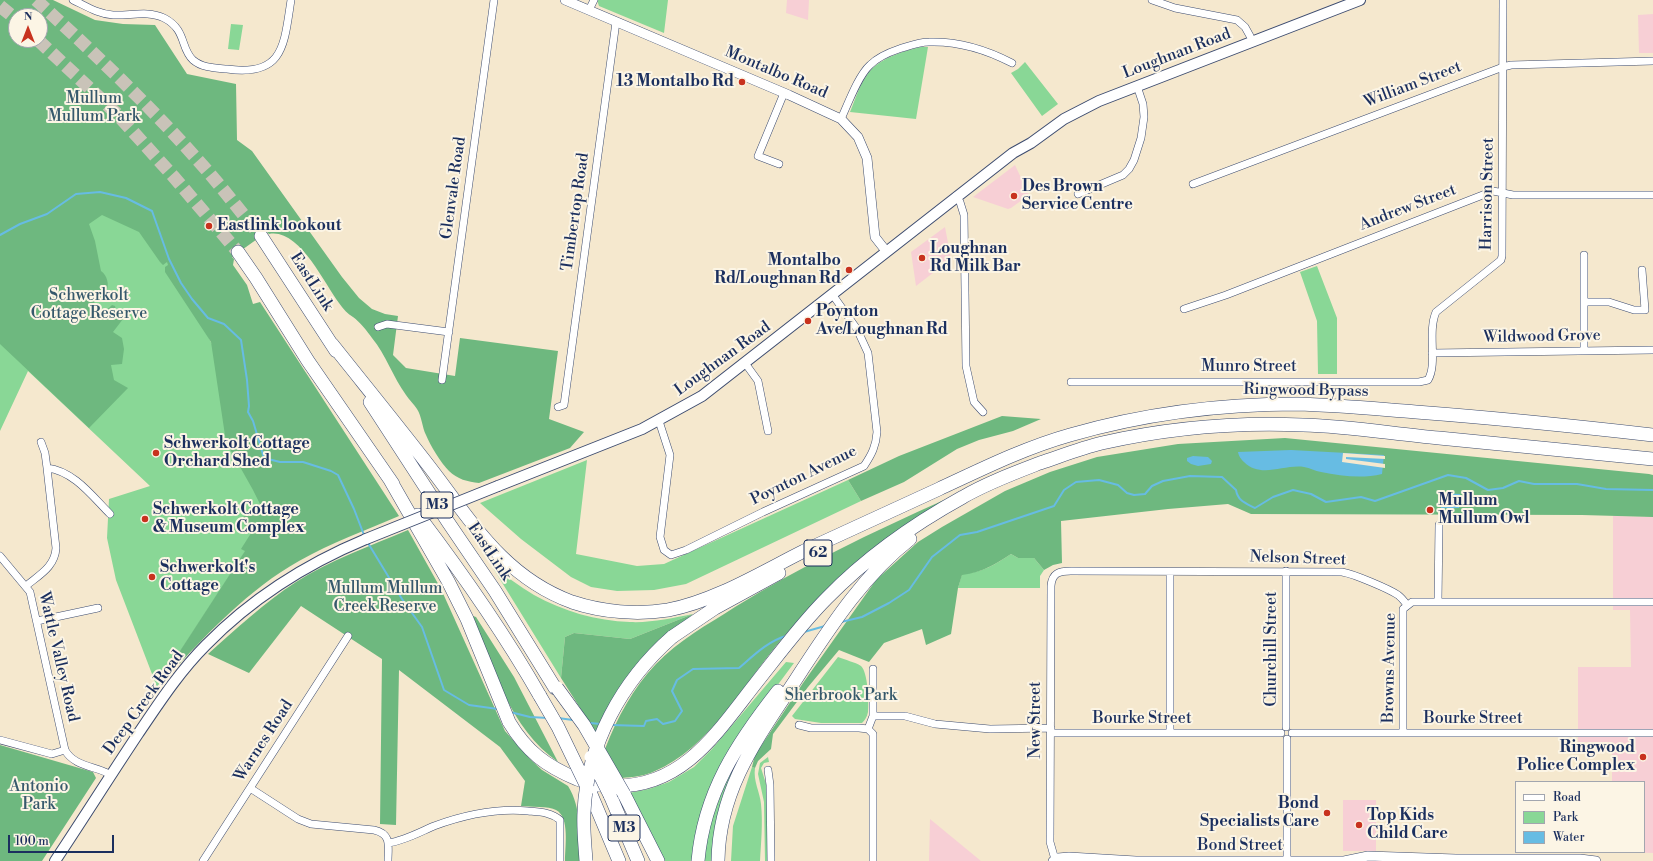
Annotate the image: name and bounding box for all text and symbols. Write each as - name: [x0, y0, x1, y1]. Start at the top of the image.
- north arrow: [8, 8, 48, 48]
- text: N: [24, 10, 32, 24]
- street label: Loughnan Road: [1120, 25, 1234, 83]
- street label: Montalbo Road: [722, 43, 830, 103]
- street label: William Street: [1362, 58, 1464, 112]
- place label: 13 Montalbo Rd: [616, 72, 734, 92]
- marker: 13 Montalbo Rd: [737, 77, 747, 87]
- park label: Mullum Mullum Park: [48, 89, 140, 127]
- street label: Glenvale Road: [437, 136, 471, 240]
- street label: Harrison Street: [1477, 137, 1499, 251]
- street label: Timbertop Road: [558, 152, 594, 272]
- place label: Des Brown Service Centre: [1022, 177, 1133, 215]
- street label: Andrew Street: [1357, 181, 1459, 235]
- marker: Des Brown Service Centre: [1009, 191, 1019, 201]
- place label: Eastlink lookout: [217, 216, 341, 236]
- marker: Eastlink lookout: [204, 221, 214, 231]
- place label: Loughnan Rd Milk Bar: [930, 239, 1021, 277]
- street label: EastLink: [285, 249, 337, 315]
- place label: Montalbo Rd/Loughnan Rd: [714, 251, 841, 289]
- marker: Loughnan Rd Milk Bar: [917, 253, 927, 263]
- marker: Montalbo Rd/Loughnan Rd: [844, 265, 854, 275]
- park label: Schwerkolt Cottage Reserve: [31, 286, 147, 324]
- place label: Poynton Ave/Loughnan Rd: [816, 302, 948, 340]
- marker: Poynton Ave/Loughnan Rd: [803, 316, 813, 326]
- street label: Loughnan Road: [671, 318, 775, 400]
- street label: Wildwood Grove: [1483, 326, 1601, 348]
- street label: Munro Street: [1201, 357, 1297, 377]
- street label: Ringwood Bypass: [1243, 380, 1369, 402]
- place label: Schwerkolt Cottage Orchard Shed: [164, 434, 310, 472]
- street label: Poynton Avenue: [748, 442, 860, 510]
- marker: Schwerkolt Cottage Orchard Shed: [151, 448, 161, 458]
- place label: Mullum Mullum Owl: [1438, 491, 1530, 529]
- road number: M3: [421, 492, 453, 518]
- place label: Schwerkolt Cottage & Museum Complex: [153, 500, 304, 538]
- marker: Mullum Mullum Owl: [1425, 505, 1435, 515]
- marker: Schwerkolt Cottage & Museum Complex: [140, 514, 150, 524]
- street label: EastLink: [463, 519, 515, 585]
- road number: 62: [804, 540, 832, 566]
- street label: Nelson Street: [1249, 548, 1347, 570]
- place label: Schwerkolt's Cottage: [160, 558, 255, 596]
- marker: Schwerkolt's Cottage: [147, 572, 157, 582]
- park label: Mullum Mullum Creek Reserve: [327, 579, 443, 617]
- street label: Wattle Valley Road: [34, 590, 82, 724]
- street label: Churchill Street: [1262, 591, 1282, 707]
- street label: Browns Avenue: [1379, 613, 1401, 723]
- street label: Deep Creek Road: [100, 647, 188, 759]
- street label: New Street: [1026, 681, 1046, 759]
- park label: Sherbrook Park: [785, 686, 897, 706]
- street label: Warnes Road: [230, 696, 298, 786]
- street label: Bourke Street: [1092, 709, 1192, 729]
- street label: Bourke Street: [1423, 709, 1523, 729]
- place label: Ringwood Police Complex: [1517, 738, 1635, 776]
- marker: Ringwood Police Complex: [1638, 752, 1648, 762]
- park label: Antonio Park: [10, 777, 68, 815]
- legend: [1515, 781, 1645, 853]
- text: Road: [1553, 790, 1581, 805]
- place label: Bond Specialists Care: [1200, 794, 1319, 832]
- place label: Top Kids Child Care: [1367, 806, 1448, 844]
- marker: Bond Specialists Care: [1322, 808, 1332, 818]
- text: Park: [1553, 810, 1578, 825]
- road number: M3: [608, 815, 640, 841]
- marker: Top Kids Child Care: [1354, 820, 1364, 830]
- scale bar: [10, 827, 116, 853]
- text: Water: [1553, 830, 1585, 845]
- text: 100 m: [15, 834, 49, 849]
- street label: Bond Street: [1197, 836, 1283, 856]

